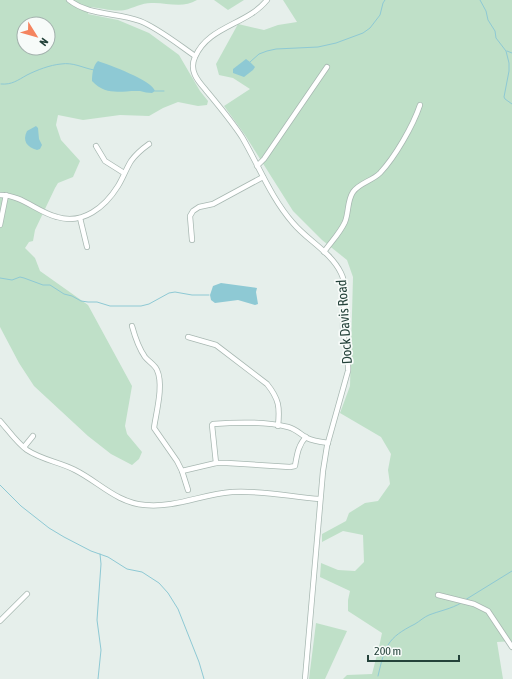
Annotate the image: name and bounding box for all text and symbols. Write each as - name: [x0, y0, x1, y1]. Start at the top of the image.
- north arrow: [16, 16, 56, 56]
- text: N: [37, 36, 51, 48]
- street label: Dock Davis Road: [333, 279, 355, 365]
- scale bar: [368, 637, 459, 663]
- text: 200 m: [374, 644, 401, 658]

